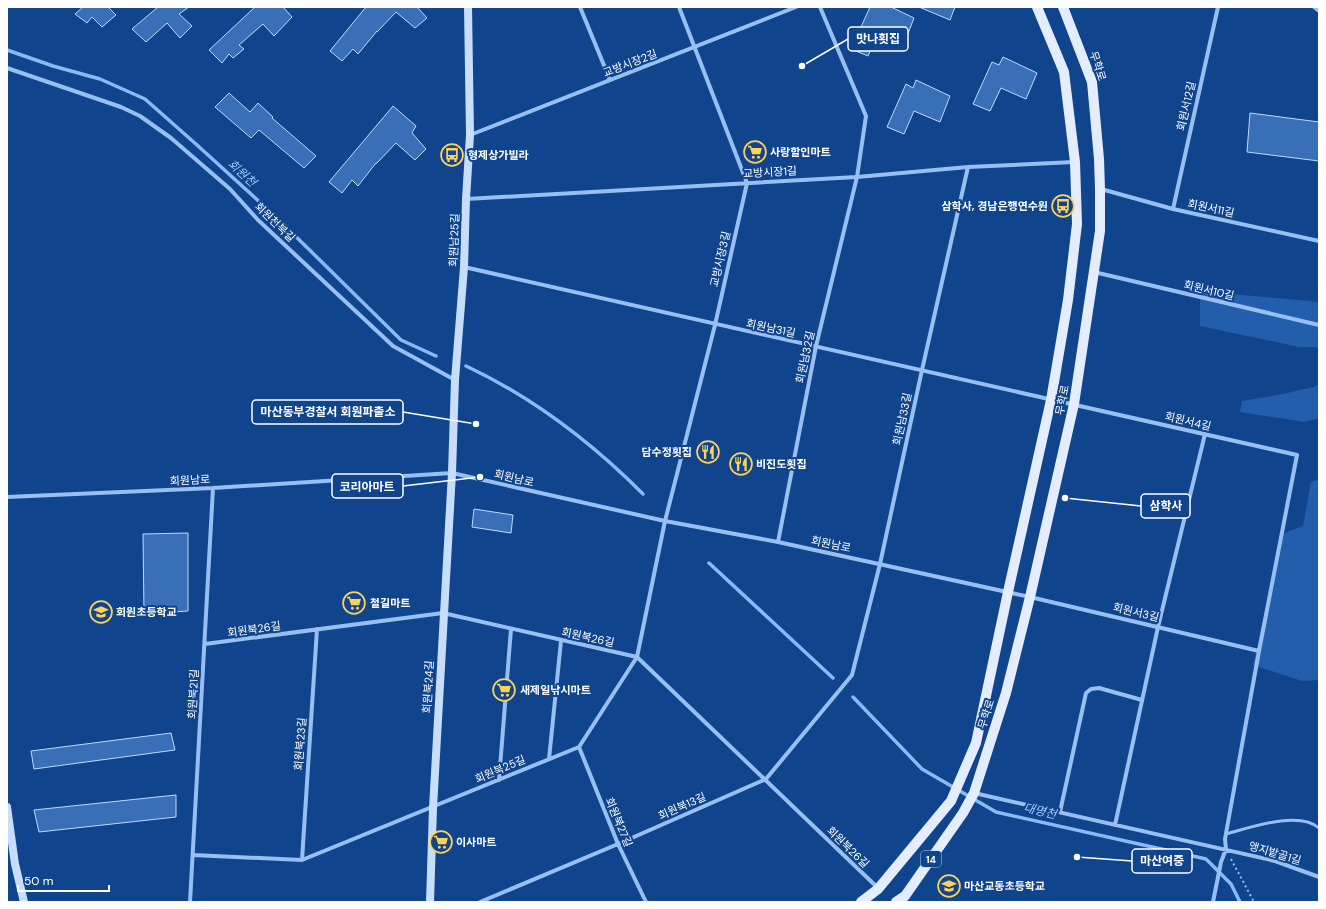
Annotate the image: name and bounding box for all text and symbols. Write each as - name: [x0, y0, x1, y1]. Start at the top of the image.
- callout: 맛나횟집: [848, 27, 908, 51]
- text: 맛나횟집: [856, 31, 900, 47]
- street label: 교방시장2길: [601, 46, 659, 80]
- street label: 무학로: [1087, 49, 1109, 83]
- street label: 회원서12길: [1174, 80, 1198, 132]
- supermarket icon: 사랑할인마트: [742, 139, 768, 165]
- bus stop icon: 형제상가빌라: [439, 142, 465, 168]
- place label: 사랑할인마트: [770, 145, 831, 159]
- place label: 형제상가빌라: [468, 148, 529, 162]
- water label: 회원천: [224, 156, 261, 191]
- street label: 교방시장1길: [743, 164, 797, 180]
- bus stop icon: 삼학사, 경남은행연수원: [1050, 193, 1076, 219]
- street label: 회원서11길: [1186, 196, 1236, 220]
- street label: 회원천북길: [252, 199, 298, 245]
- place label: 삼학사, 경남은행연수원: [942, 199, 1048, 213]
- street label: 회원남25길: [446, 213, 462, 267]
- street label: 교방시장3길: [707, 230, 733, 288]
- street label: 회원서10길: [1182, 277, 1236, 303]
- street label: 회원남31길: [745, 316, 797, 340]
- street label: 회원남32길: [793, 329, 817, 385]
- street label: 무학로: [1052, 384, 1072, 416]
- street label: 회원남33길: [890, 391, 914, 447]
- callout: 마산동부경찰서 회원파출소: [252, 400, 403, 424]
- text: 마산동부경찰서 회원파출소: [260, 404, 396, 420]
- street label: 회원서4길: [1163, 409, 1213, 433]
- restaurant icon: 담수정횟집: [695, 439, 721, 465]
- place label: 담수정횟집: [641, 445, 692, 459]
- restaurant icon: 비진도횟집: [728, 451, 754, 477]
- place label: 비진도횟집: [756, 457, 807, 471]
- street label: 회원남로: [493, 467, 535, 489]
- street label: 회원남로: [169, 472, 211, 488]
- callout: 코리아마트: [332, 474, 403, 498]
- text: 코리아마트: [339, 479, 395, 495]
- callout: 삼학사: [1141, 494, 1190, 518]
- text: 삼학사: [1149, 498, 1183, 514]
- street label: 회원남로: [810, 533, 852, 555]
- supermarket icon: 철길마트: [341, 590, 367, 616]
- place label: 철길마트: [370, 596, 410, 610]
- school or university icon: 회원초등학교: [88, 599, 114, 625]
- street label: 회원서3길: [1112, 600, 1160, 624]
- place label: 회원초등학교: [116, 605, 177, 619]
- street label: 회원북26길: [226, 618, 282, 640]
- street label: 회원북26길: [560, 625, 616, 649]
- street label: 회원북24길: [420, 660, 436, 714]
- street label: 회원북21길: [185, 669, 201, 719]
- supermarket icon: 새제일낚시마트: [491, 677, 517, 703]
- place label: 새제일낚시마트: [520, 683, 591, 697]
- street label: 무학로: [975, 697, 997, 731]
- street label: 회원북23길: [291, 717, 309, 771]
- street label: 회원북25길: [473, 752, 527, 786]
- street label: 회원북13길: [656, 789, 708, 823]
- street label: 회원북27길: [602, 795, 636, 849]
- water label: 대명천: [1022, 799, 1060, 823]
- street label: 회원북26길: [824, 823, 872, 871]
- supermarket icon: 이사마트: [428, 829, 454, 855]
- place label: 이사마트: [456, 835, 496, 849]
- street label: 앵지밭골1길: [1247, 838, 1303, 868]
- callout: 마산여중: [1132, 849, 1192, 873]
- road number: 14: [921, 851, 941, 867]
- text: 마산여중: [1140, 853, 1184, 869]
- scale bar: [18, 867, 109, 893]
- text: 50 m: [24, 873, 53, 889]
- school or university icon: 마산교동초등학교: [936, 873, 962, 899]
- place label: 마산교동초등학교: [964, 879, 1045, 893]

